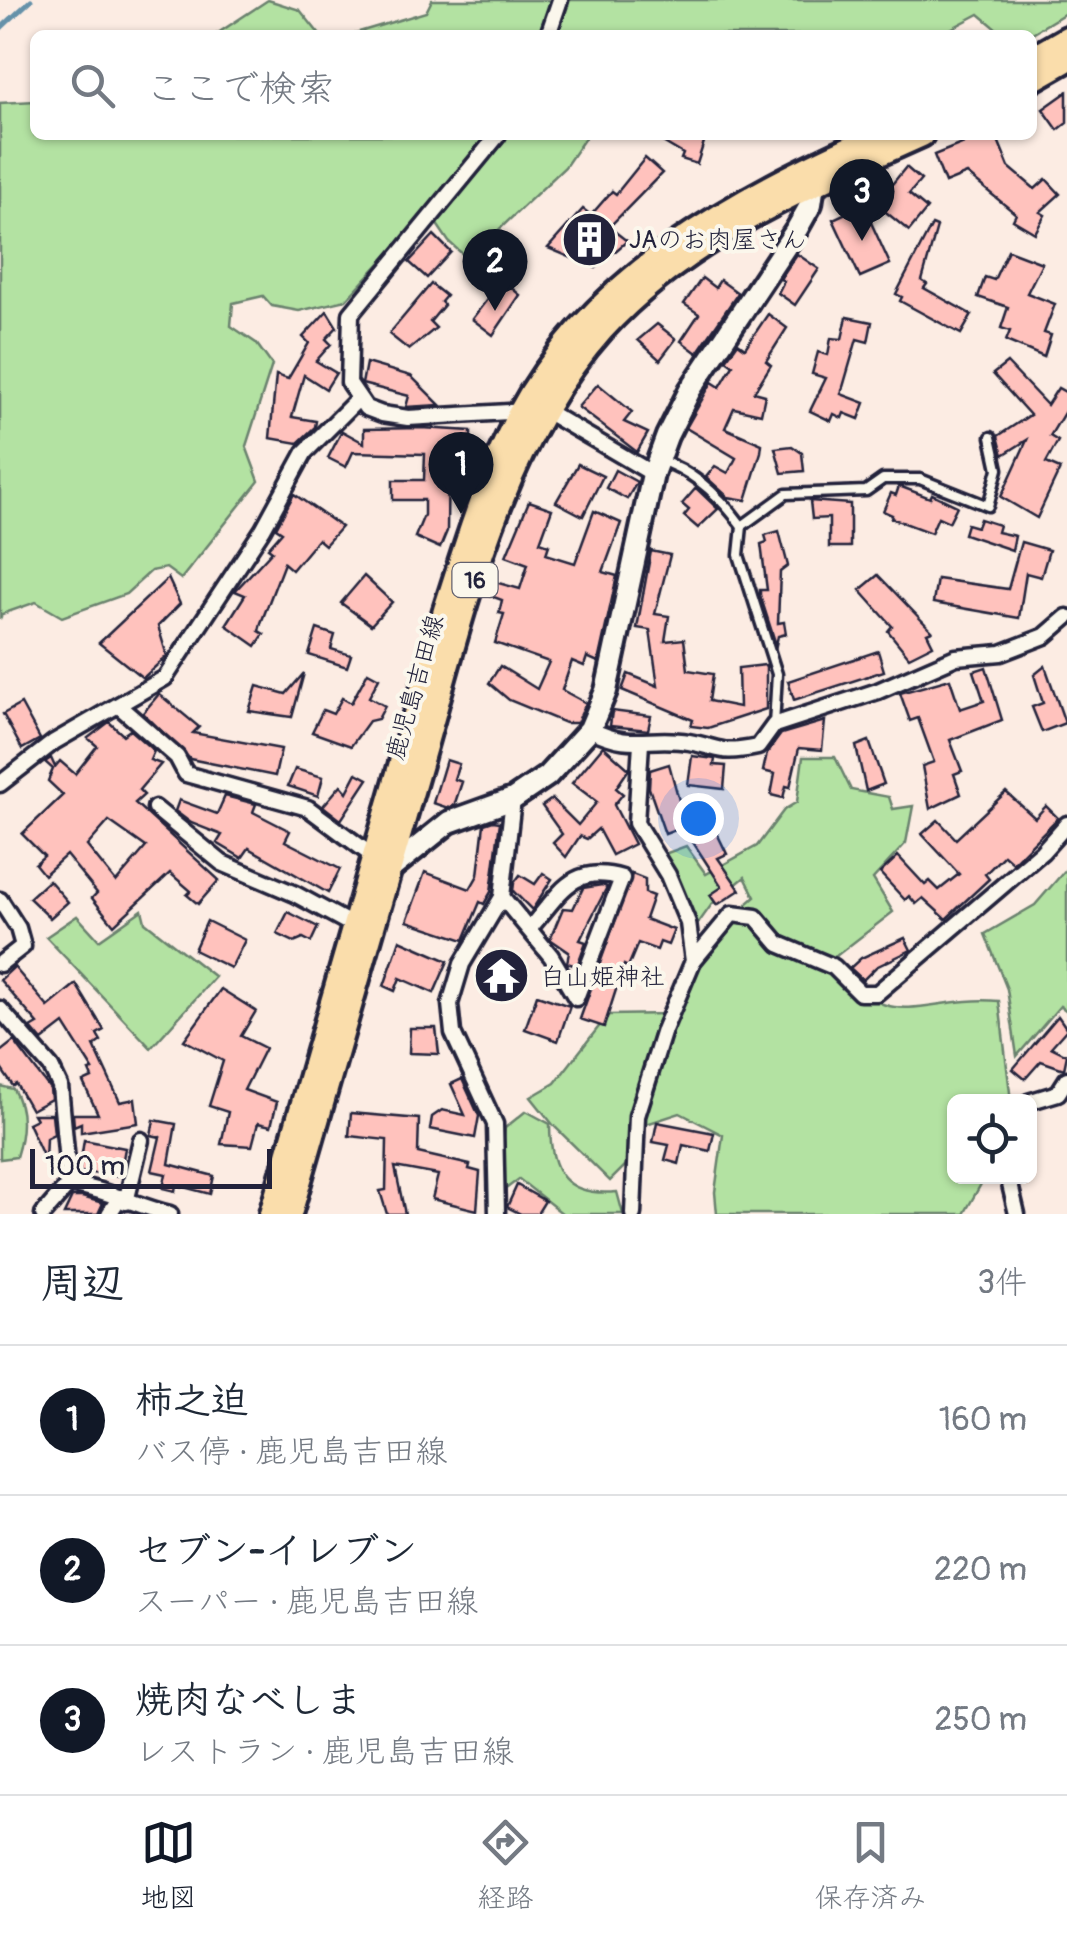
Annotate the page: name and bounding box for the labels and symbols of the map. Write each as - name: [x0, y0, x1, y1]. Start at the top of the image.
- pin: 3: [830, 158, 894, 241]
- building icon: JAのお肉屋さん: [560, 209, 620, 269]
- place label: JAのお肉屋さん: [629, 225, 807, 256]
- pin: 2: [462, 228, 528, 311]
- pin: 1: [428, 432, 494, 514]
- road number: 16: [452, 563, 498, 597]
- street label: 鹿児島吉田線: [380, 611, 451, 764]
- your location: [673, 793, 724, 844]
- temple icon: 白山姫神社: [471, 946, 531, 1006]
- place label: 白山姫神社: [540, 962, 665, 993]
- scale bar: [30, 1144, 272, 1188]

